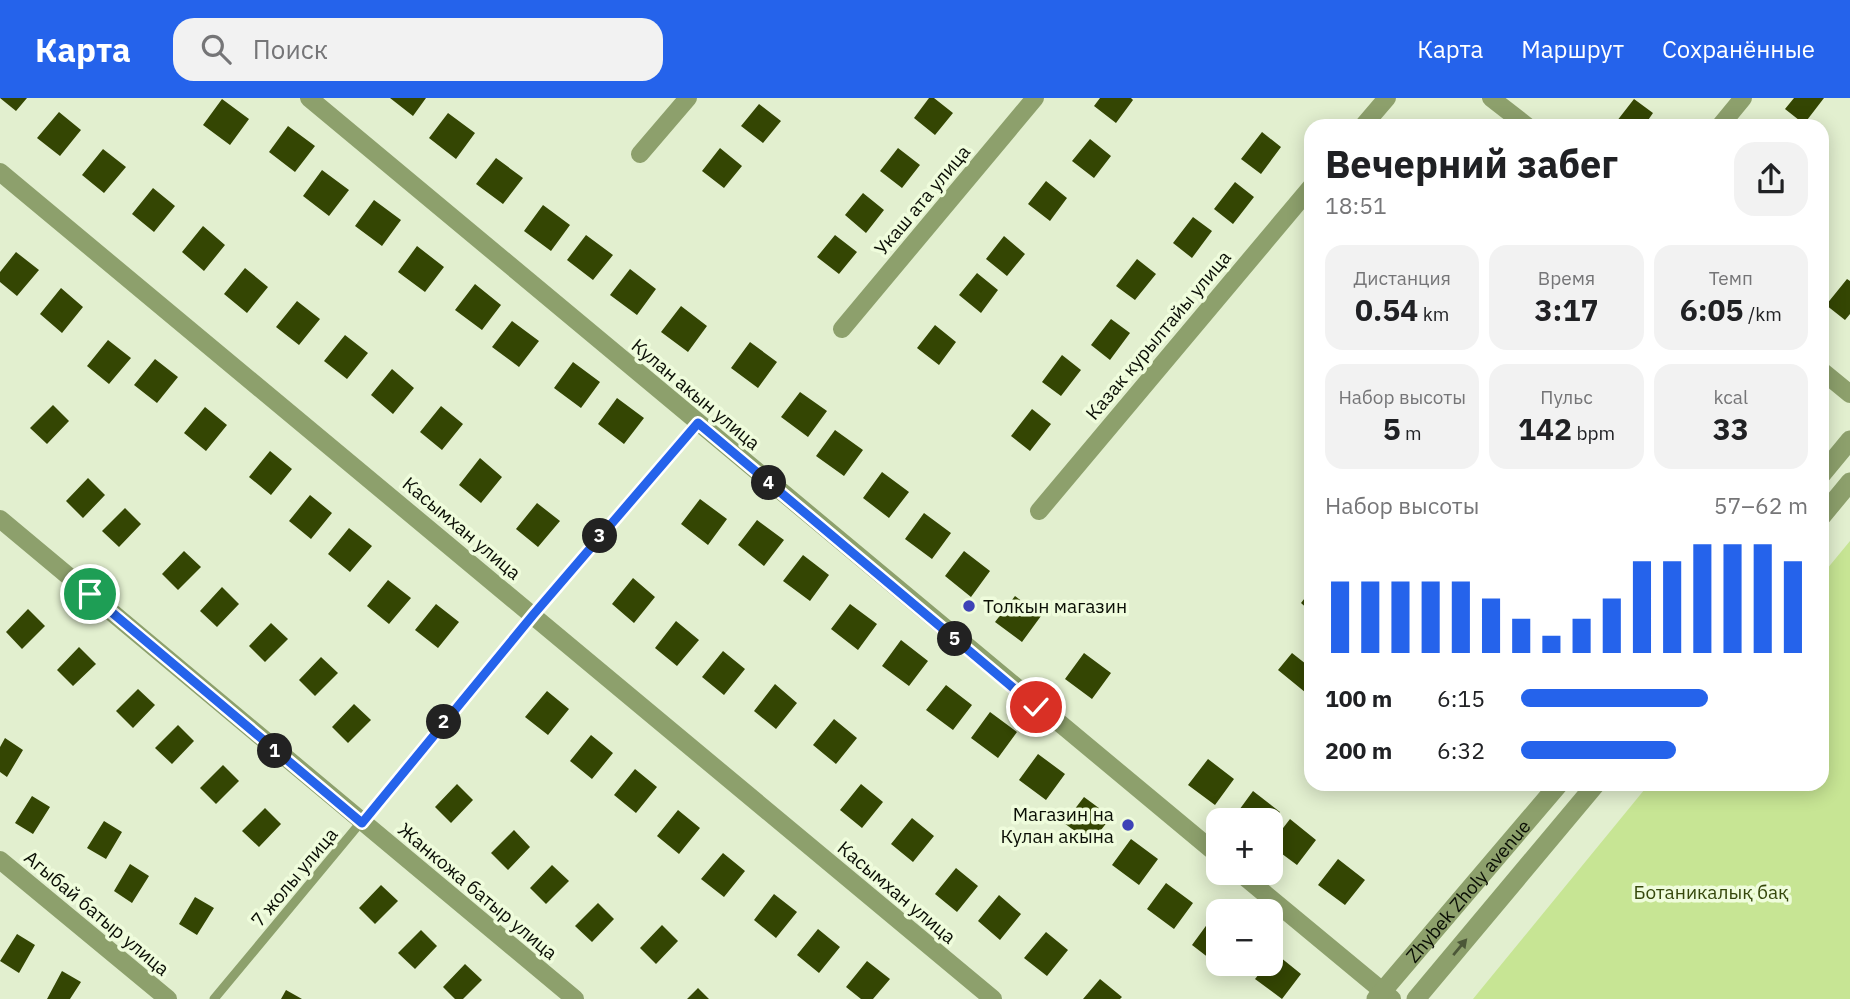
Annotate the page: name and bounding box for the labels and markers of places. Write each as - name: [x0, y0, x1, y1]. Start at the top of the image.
- pin: 4: [752, 466, 786, 500]
- pin: 3: [582, 518, 618, 554]
- pin: [60, 564, 120, 624]
- place label: Толкын магазин: [983, 594, 1127, 618]
- marker: Толкын магазин: [961, 598, 977, 614]
- pin: 5: [937, 622, 972, 656]
- pin: [1006, 677, 1066, 737]
- pin: 2: [426, 704, 462, 740]
- pin: 1: [258, 734, 292, 768]
- place label: Магазин на Кулан акына: [1001, 802, 1114, 848]
- marker: Магазин на Кулан акына: [1120, 817, 1136, 833]

